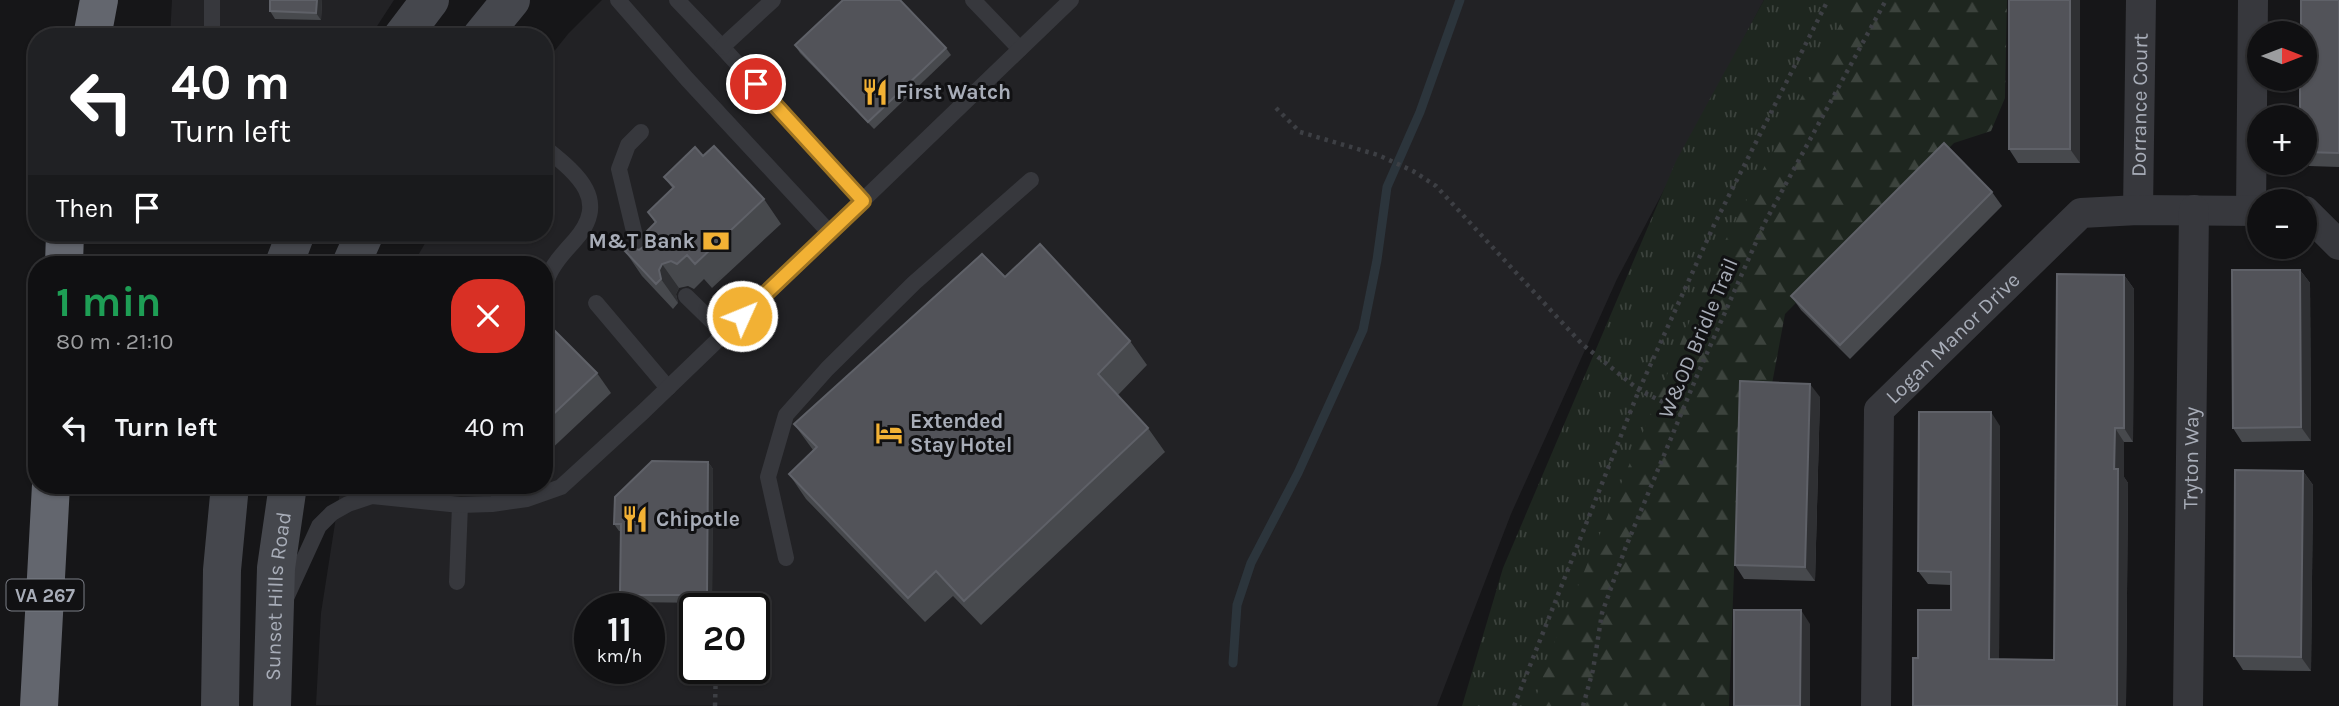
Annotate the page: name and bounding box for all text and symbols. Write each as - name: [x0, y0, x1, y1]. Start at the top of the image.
- north arrow: [2247, 21, 2317, 91]
- map controls: [2247, 21, 2317, 259]
- street label: Dorrance Court: [2126, 33, 2153, 177]
- text: 40 m: [171, 54, 290, 111]
- pin: [726, 54, 786, 114]
- icon: left: [56, 56, 147, 147]
- icon: arrive: [737, 65, 775, 103]
- restaurant icon: First Watch: [860, 77, 890, 107]
- place label: First Watch: [896, 80, 1011, 104]
- button: +: [2247, 105, 2317, 175]
- text: Turn left: [171, 113, 291, 150]
- icon: arrive: [128, 189, 166, 227]
- button: −: [2247, 189, 2317, 259]
- text: Then: [56, 193, 114, 224]
- bank icon: M&T Bank: [701, 226, 731, 256]
- place label: M&T Bank: [588, 229, 696, 253]
- street label: W&OD Bridle Trail: [1653, 254, 1743, 422]
- street label: Logan Manor Drive: [1881, 267, 2025, 409]
- text: 1 min: [56, 277, 161, 327]
- button: close: [451, 279, 525, 353]
- position arrow: [705, 279, 779, 353]
- text: 80 m · 21:10: [56, 328, 173, 355]
- street label: Tryton Way: [2178, 406, 2204, 510]
- icon: left: [56, 409, 94, 447]
- place label: Extended Stay Hotel: [910, 409, 1012, 457]
- text: Turn left: [115, 412, 217, 443]
- text: 40 m: [465, 412, 525, 443]
- hotel icon: Extended Stay Hotel: [874, 418, 904, 448]
- restaurant icon: Chipotle: [620, 504, 650, 534]
- place label: Chipotle: [656, 507, 740, 531]
- street label: Sunset Hills Road: [261, 510, 296, 681]
- road number: VA 267: [7, 580, 84, 610]
- speed limit sign: 20: [679, 593, 770, 684]
- text: 11: [607, 609, 632, 650]
- text: km/h: [597, 645, 642, 667]

